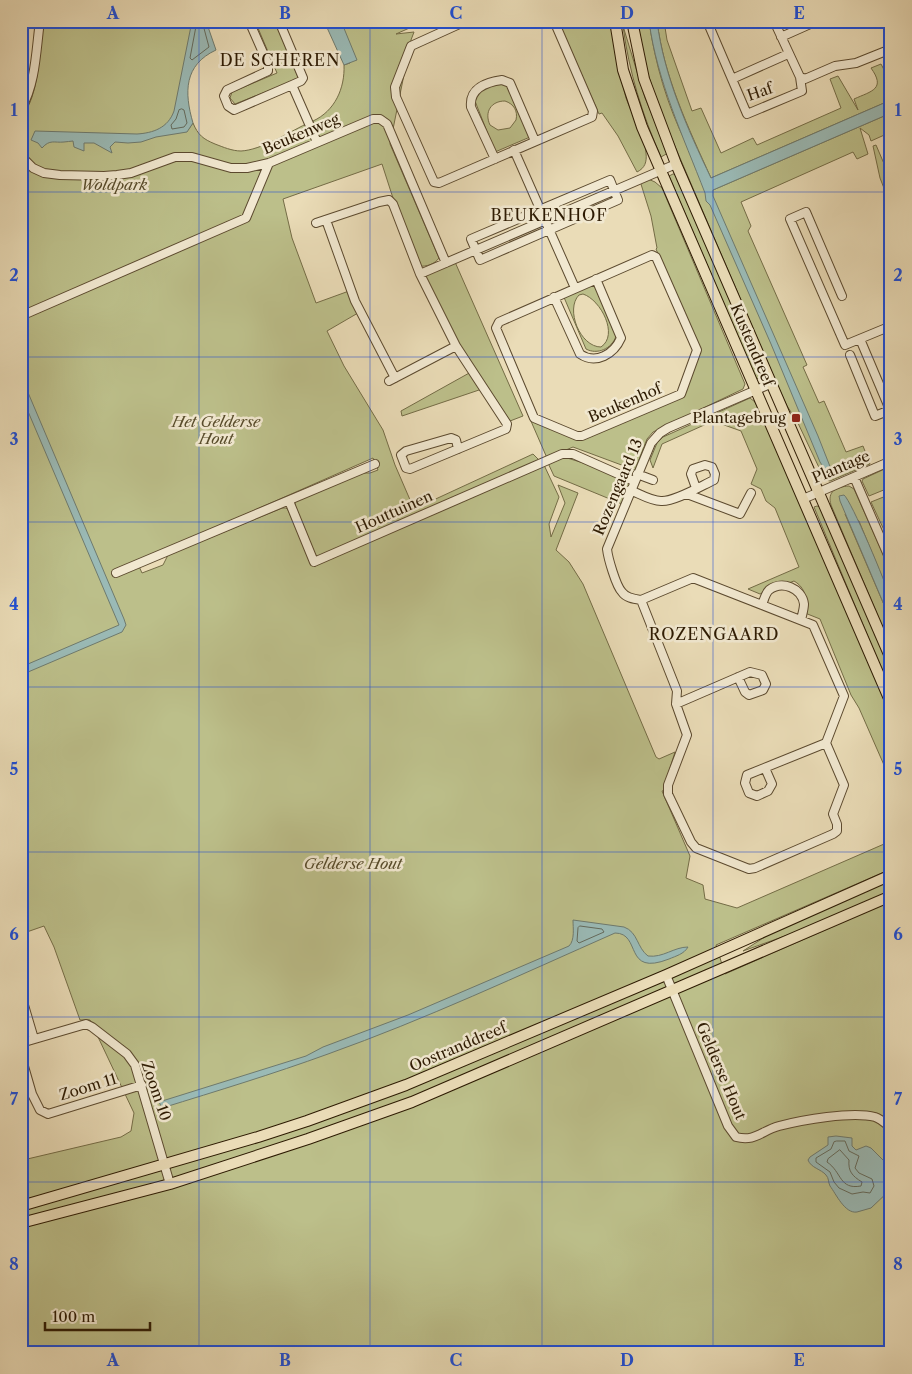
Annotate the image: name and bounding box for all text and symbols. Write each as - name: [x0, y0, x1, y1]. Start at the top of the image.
- text: A: [106, 3, 120, 23]
- text: B: [279, 3, 291, 23]
- text: C: [450, 3, 462, 23]
- text: D: [620, 3, 634, 23]
- text: E: [793, 3, 805, 23]
- district label: DE SCHEREN: [220, 50, 340, 70]
- street label: Haf: [744, 78, 777, 105]
- text: 1: [10, 100, 18, 120]
- text: 1: [894, 100, 902, 120]
- street label: Beukenweg: [259, 109, 342, 158]
- park label: Woldpark: [81, 175, 147, 194]
- district label: BEUKENHOF: [490, 205, 608, 225]
- text: 2: [9, 265, 19, 285]
- text: 2: [893, 265, 903, 285]
- street label: Kustendreef: [727, 301, 779, 390]
- street label: Beukenhof: [585, 378, 666, 427]
- place label: Plantagebrug: [692, 408, 786, 427]
- park label: Het Gelderse Hout: [171, 412, 261, 448]
- marker: Plantagebrug: [790, 412, 802, 424]
- text: 3: [9, 429, 19, 449]
- text: 3: [893, 429, 903, 449]
- street label: Rozengaard 13: [589, 436, 646, 538]
- street label: Plantage: [809, 446, 873, 487]
- street label: Houttuinen: [352, 486, 436, 537]
- text: 4: [9, 594, 19, 614]
- text: 4: [893, 594, 903, 614]
- district label: ROZENGAARD: [649, 624, 779, 644]
- text: 5: [10, 759, 19, 779]
- text: 5: [894, 759, 903, 779]
- park label: Gelderse Hout: [304, 854, 403, 873]
- text: 6: [9, 924, 19, 944]
- text: 6: [893, 924, 903, 944]
- street label: Oostranddreef: [406, 1017, 511, 1076]
- street label: Gelderse Hout: [692, 1019, 751, 1123]
- street label: Zoom 10: [137, 1058, 176, 1123]
- street label: Zoom 11: [57, 1069, 120, 1104]
- text: 7: [10, 1089, 19, 1109]
- text: 7: [894, 1089, 903, 1109]
- text: 8: [9, 1254, 19, 1274]
- text: 8: [893, 1254, 903, 1274]
- scale bar: [45, 1299, 150, 1331]
- text: 100 m: [52, 1307, 95, 1326]
- text: A: [106, 1350, 120, 1370]
- text: B: [279, 1350, 291, 1370]
- text: C: [450, 1350, 462, 1370]
- text: D: [620, 1350, 634, 1370]
- text: E: [793, 1350, 805, 1370]

